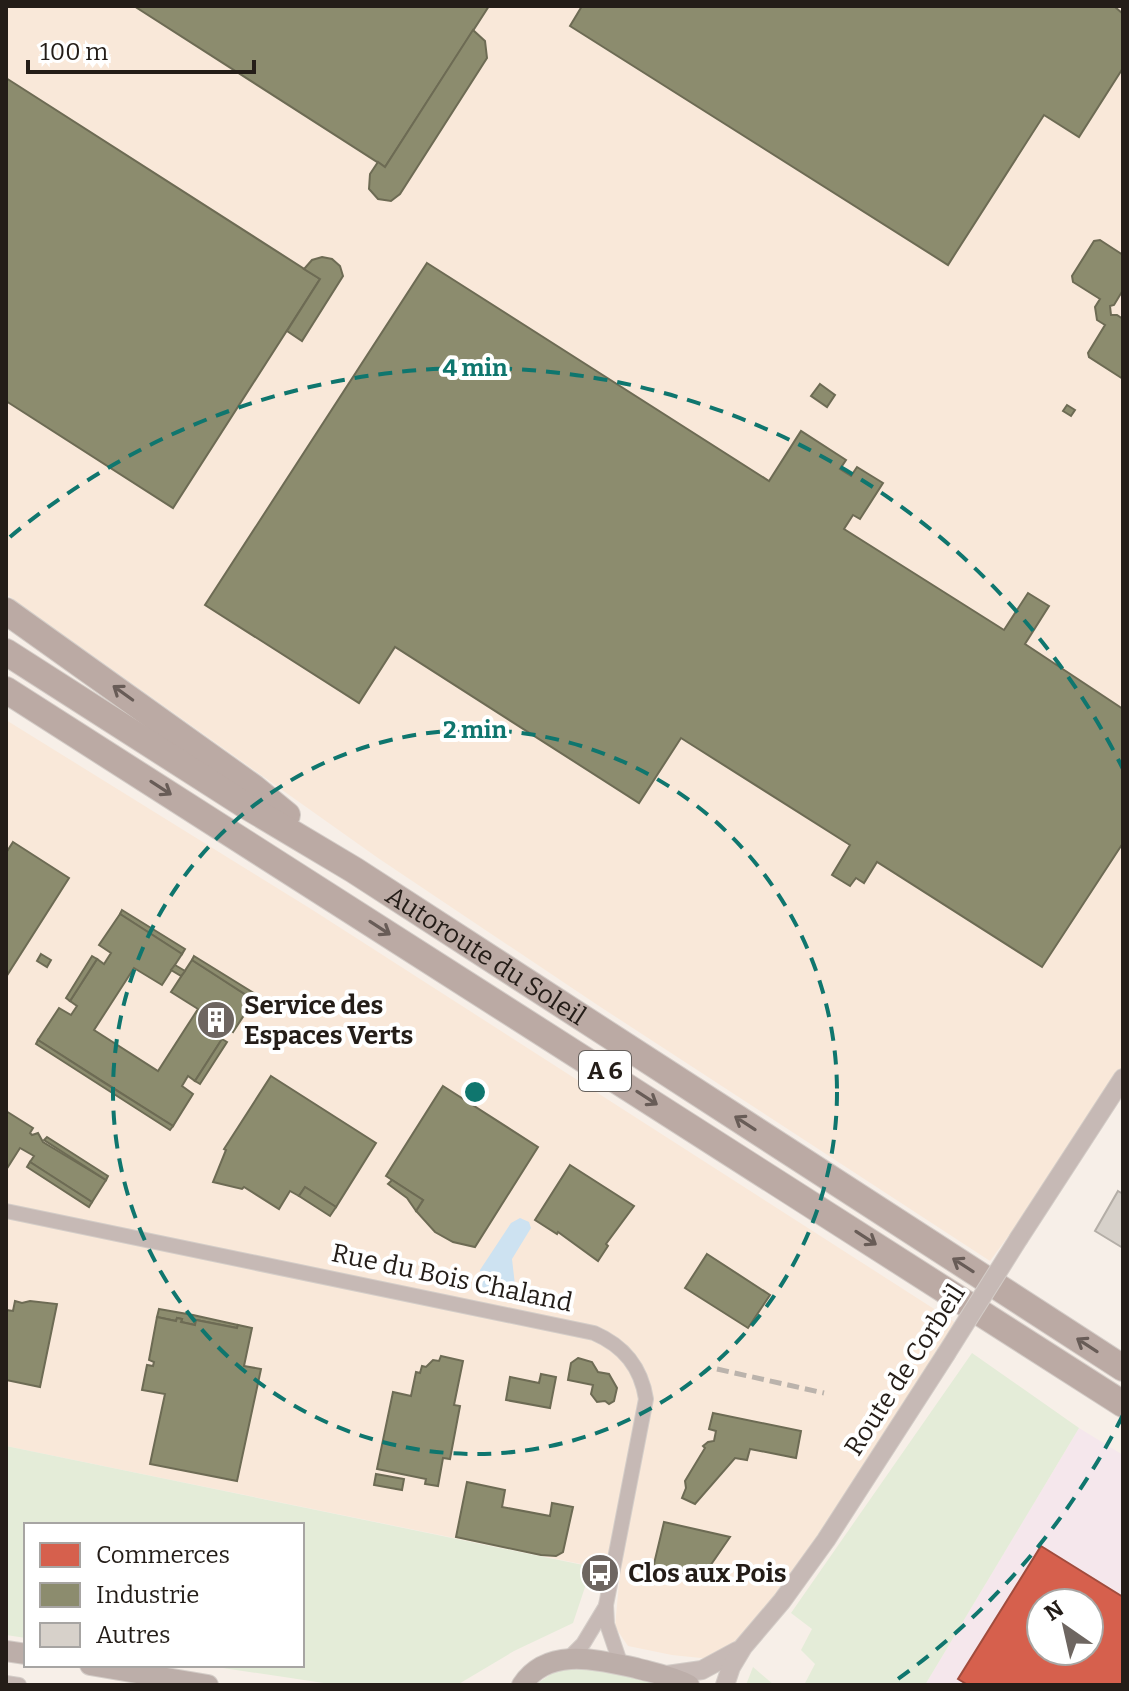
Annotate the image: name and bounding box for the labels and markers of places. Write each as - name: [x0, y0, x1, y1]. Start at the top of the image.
- place label: Service des Espaces Verts: [244, 990, 413, 1051]
- building icon: Service des Espaces Verts: [195, 999, 237, 1041]
- centre of rings: [461, 1078, 489, 1106]
- bus stop icon: Clos aux Pois: [579, 1552, 621, 1594]
- place label: Clos aux Pois: [628, 1558, 787, 1589]

